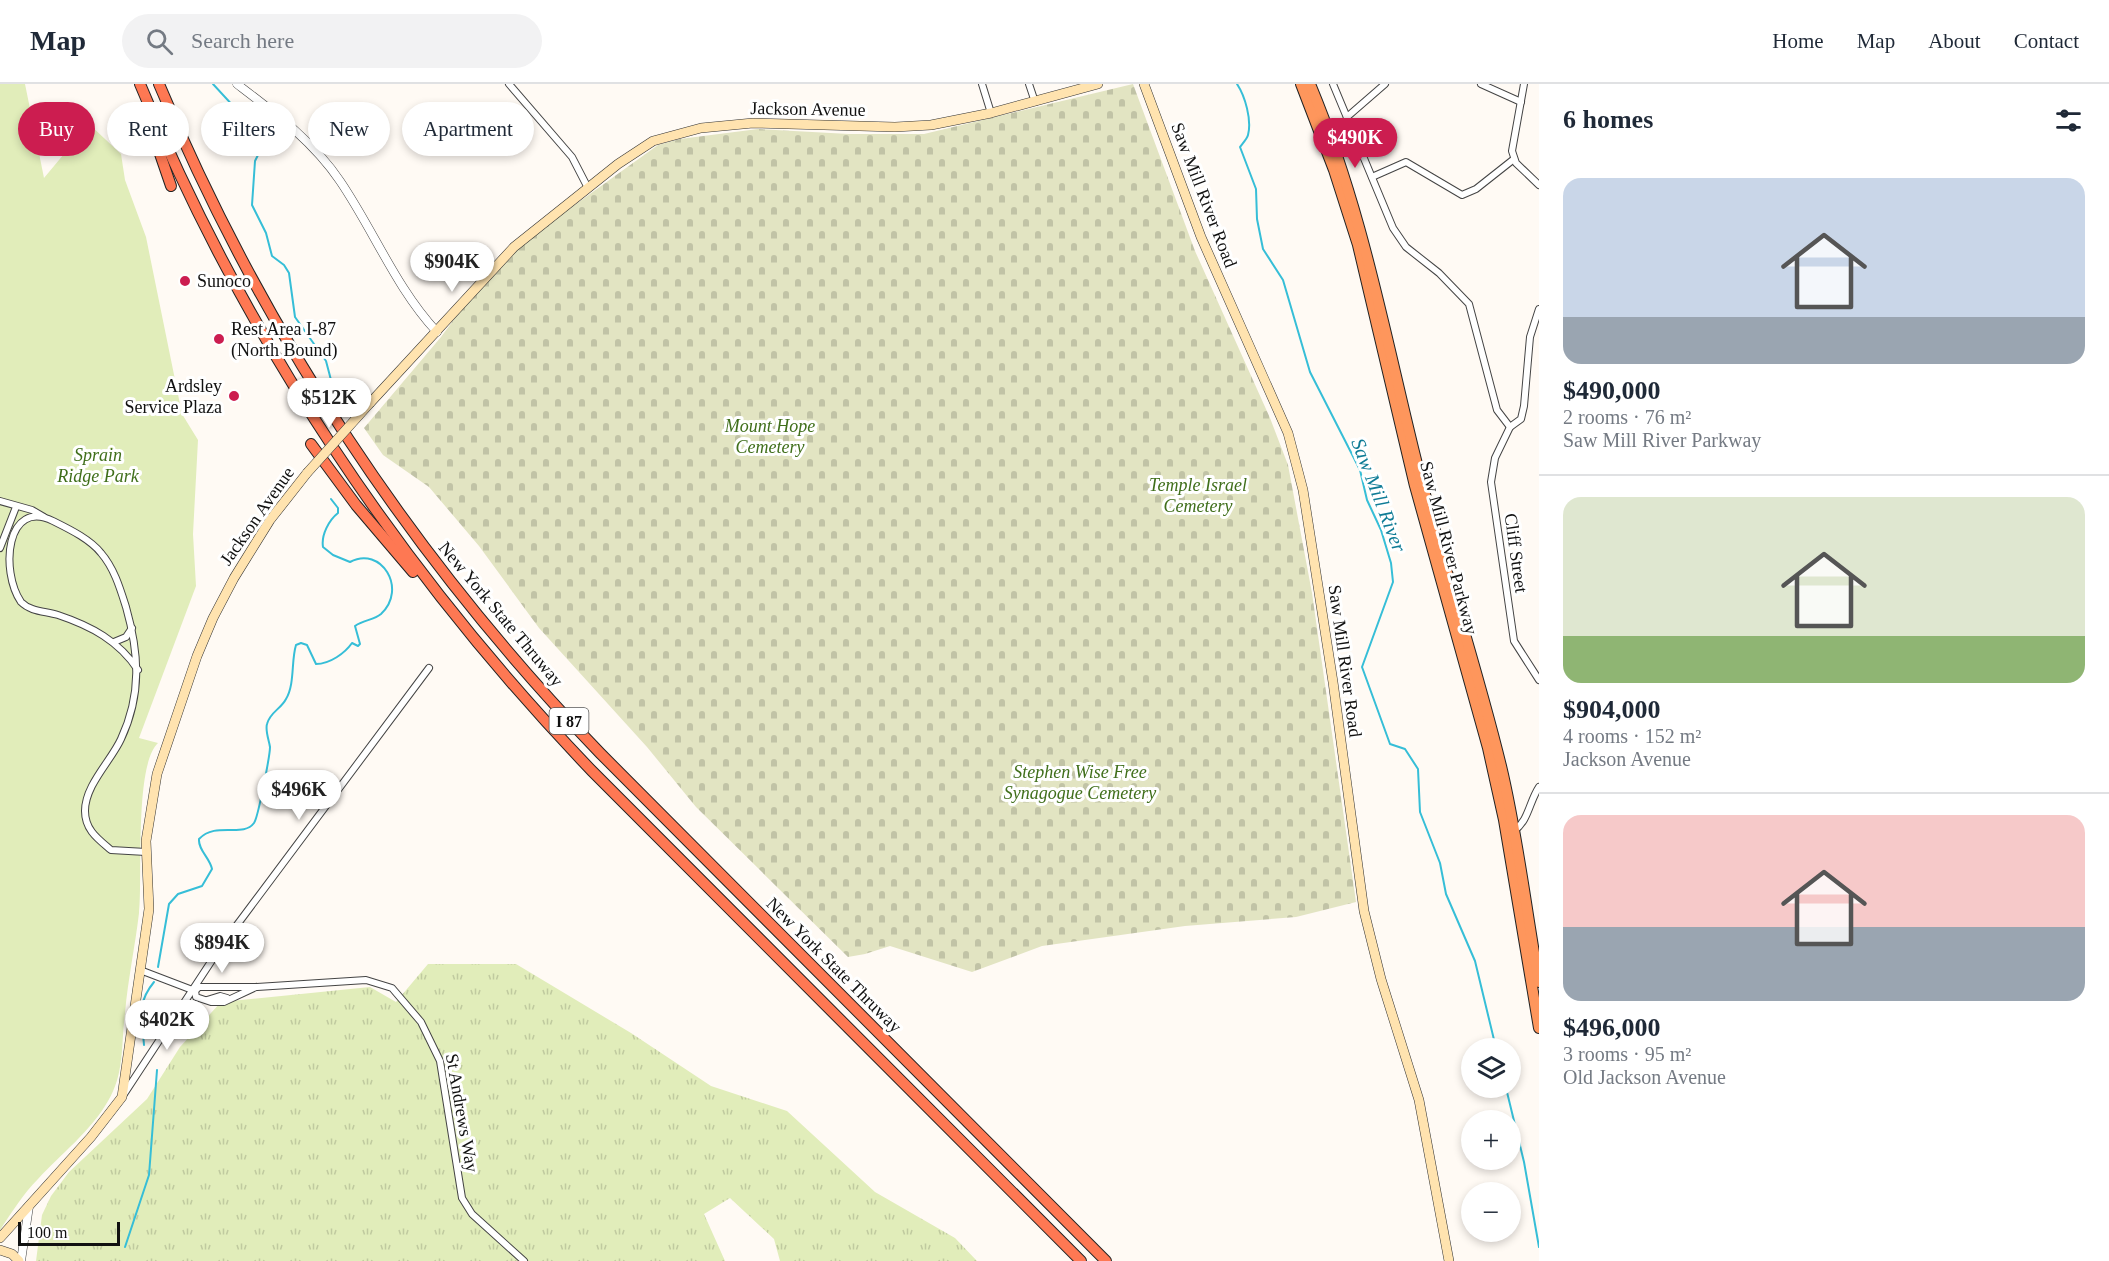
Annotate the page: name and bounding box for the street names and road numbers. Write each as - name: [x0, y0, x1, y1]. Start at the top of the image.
- street label: Jackson Avenue: [750, 98, 866, 120]
- street label: Saw Mill River Road: [1167, 120, 1241, 270]
- street label: Saw Mill River Parkway: [1416, 459, 1482, 637]
- street label: Jackson Avenue: [216, 463, 298, 569]
- street label: Cliff Street: [1501, 512, 1531, 594]
- street label: New York State Thruway: [435, 538, 567, 690]
- street label: Saw Mill River Road: [1324, 584, 1366, 738]
- road number: I 87: [550, 708, 588, 734]
- street label: New York State Thruway: [762, 893, 906, 1037]
- street label: St Andrews Way: [442, 1052, 482, 1174]

